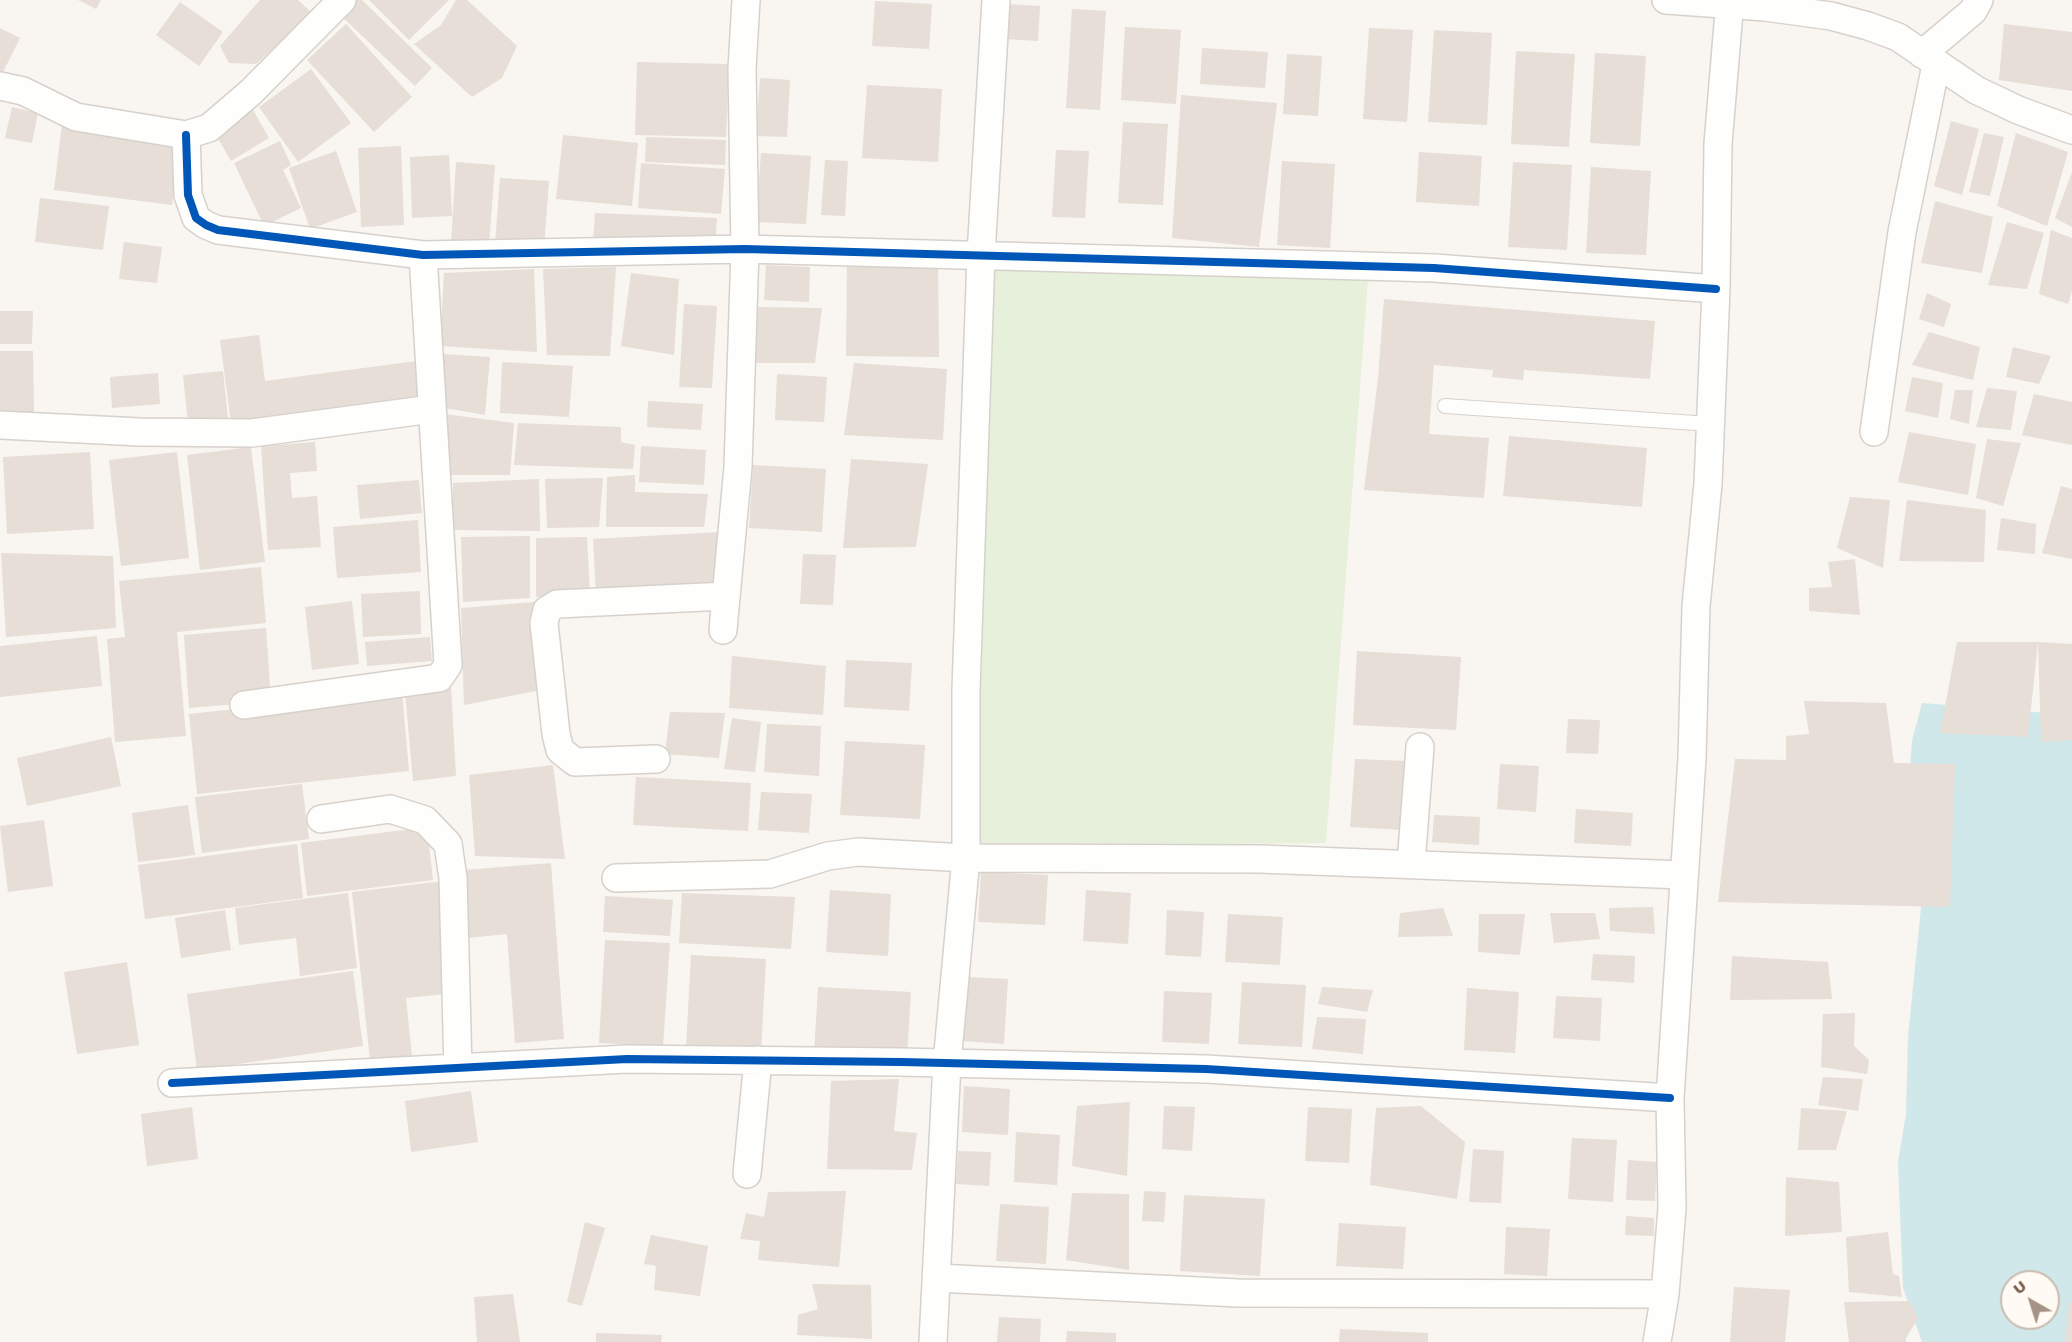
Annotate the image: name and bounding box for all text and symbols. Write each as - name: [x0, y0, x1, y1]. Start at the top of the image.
- north arrow: [2000, 1270, 2060, 1330]
- text: U: [2009, 1276, 2030, 1298]

